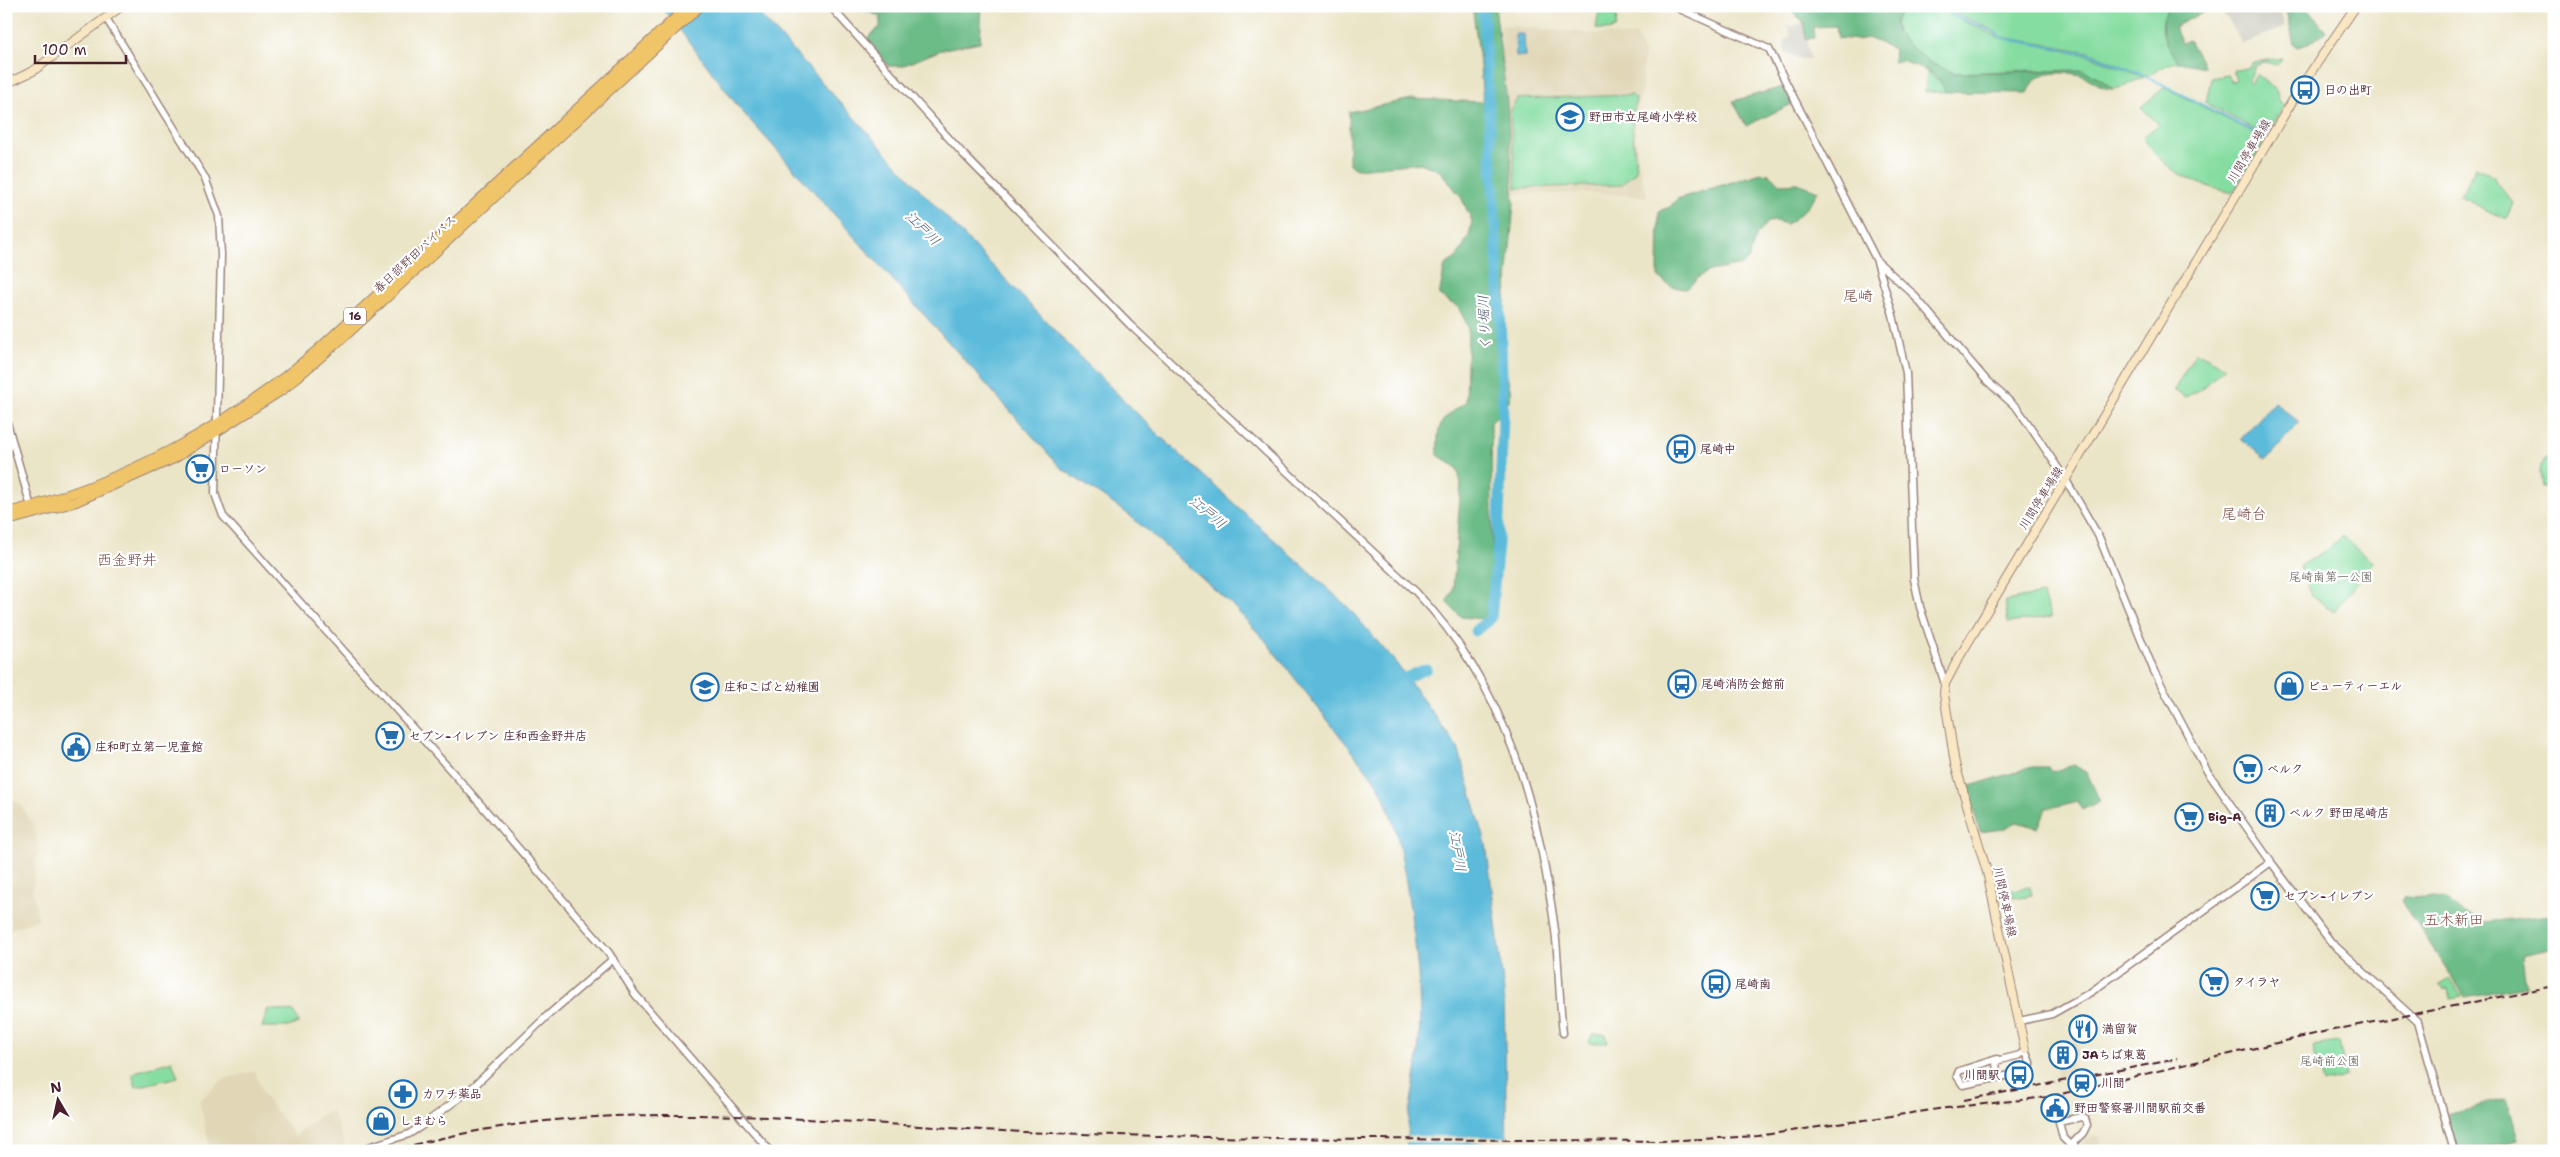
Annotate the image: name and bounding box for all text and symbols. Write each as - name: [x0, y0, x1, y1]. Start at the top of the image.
- scale bar: [35, 32, 126, 64]
- text: 100 m: [42, 40, 87, 60]
- bus stop icon: 日の出町: [2290, 75, 2320, 105]
- place label: 日の出町: [2324, 82, 2372, 98]
- school or university icon: 野田市立尾崎小学校: [1555, 102, 1585, 132]
- place label: 野田市立尾崎小学校: [1589, 109, 1697, 125]
- street label: 川間停車場線: [2224, 116, 2274, 186]
- water label: 江戸川: [902, 207, 944, 249]
- street label: 春日部野田バイパス: [370, 211, 460, 297]
- district label: 尾崎: [1843, 286, 1873, 306]
- water label: くり堀川: [1474, 295, 1494, 351]
- road number: 16: [344, 308, 366, 324]
- bus stop icon: 尾崎中: [1666, 434, 1696, 464]
- place label: 尾崎中: [1700, 441, 1736, 457]
- supermarket icon: ローソン: [185, 454, 215, 484]
- place label: ローソン: [219, 461, 267, 477]
- street label: 川間停車場線: [2015, 463, 2067, 533]
- water label: 江戸川: [1186, 492, 1230, 532]
- district label: 尾崎台: [2221, 504, 2267, 524]
- district label: 西金野井: [97, 550, 157, 570]
- park label: 尾崎南第一公園: [2289, 569, 2373, 585]
- bus stop icon: 尾崎消防会館前: [1667, 669, 1697, 699]
- shop icon: ビューティーエル: [2274, 671, 2304, 701]
- school or university icon: 庄和こばと幼稚園: [690, 672, 720, 702]
- place label: 尾崎消防会館前: [1701, 676, 1785, 692]
- place label: ビューティーエル: [2308, 678, 2402, 694]
- place label: 庄和こばと幼稚園: [724, 679, 820, 695]
- supermarket icon: セブン-イレブン 庄和西金野井店: [375, 721, 405, 751]
- place label: セブン-イレブン 庄和西金野井店: [409, 728, 587, 744]
- public building icon: 庄和町立第一児童館: [61, 732, 91, 762]
- place label: 庄和町立第一児童館: [95, 739, 203, 755]
- supermarket icon: ベルク: [2233, 754, 2263, 784]
- place label: ベルク: [2267, 761, 2303, 777]
- building icon: ベルク 野田尾崎店: [2255, 798, 2285, 828]
- supermarket icon: Big-A: [2174, 802, 2204, 832]
- place label: ベルク 野田尾崎店: [2289, 805, 2389, 821]
- place label: Big-A: [2208, 809, 2242, 825]
- water label: 江戸川: [1445, 829, 1471, 873]
- street label: 川間停車場線: [1990, 865, 2020, 939]
- supermarket icon: セブン-イレブン: [2250, 881, 2280, 911]
- place label: セブン-イレブン: [2284, 888, 2374, 904]
- district label: 五木新田: [2424, 910, 2484, 930]
- supermarket icon: タイラヤ: [2199, 967, 2229, 997]
- bus stop icon: 尾崎南: [1701, 969, 1731, 999]
- place label: タイラヤ: [2233, 974, 2281, 990]
- place label: 尾崎南: [1735, 976, 1771, 992]
- restaurant icon: 満留賀: [2068, 1014, 2098, 1044]
- place label: 満留賀: [2102, 1021, 2138, 1037]
- building icon: JAちば東葛: [2048, 1040, 2078, 1070]
- place label: JAちば東葛: [2082, 1047, 2147, 1063]
- park label: 尾崎前公園: [2300, 1053, 2360, 1069]
- bus stop icon: 川間駅: [2004, 1060, 2034, 1090]
- place label: 川間駅: [1964, 1067, 2000, 1083]
- station icon: 川間: [2067, 1068, 2097, 1098]
- north arrow: [32, 1074, 82, 1124]
- place label: 川間: [2101, 1075, 2125, 1091]
- text: N: [49, 1077, 63, 1097]
- pharmacy icon: カワチ薬品: [388, 1079, 418, 1109]
- place label: カワチ薬品: [422, 1086, 482, 1102]
- public building icon: 野田警察署川間駅前交番: [2040, 1093, 2070, 1123]
- place label: 野田警察署川間駅前交番: [2074, 1100, 2206, 1116]
- shop icon: しまむら: [366, 1106, 396, 1136]
- place label: しまむら: [400, 1113, 448, 1129]

